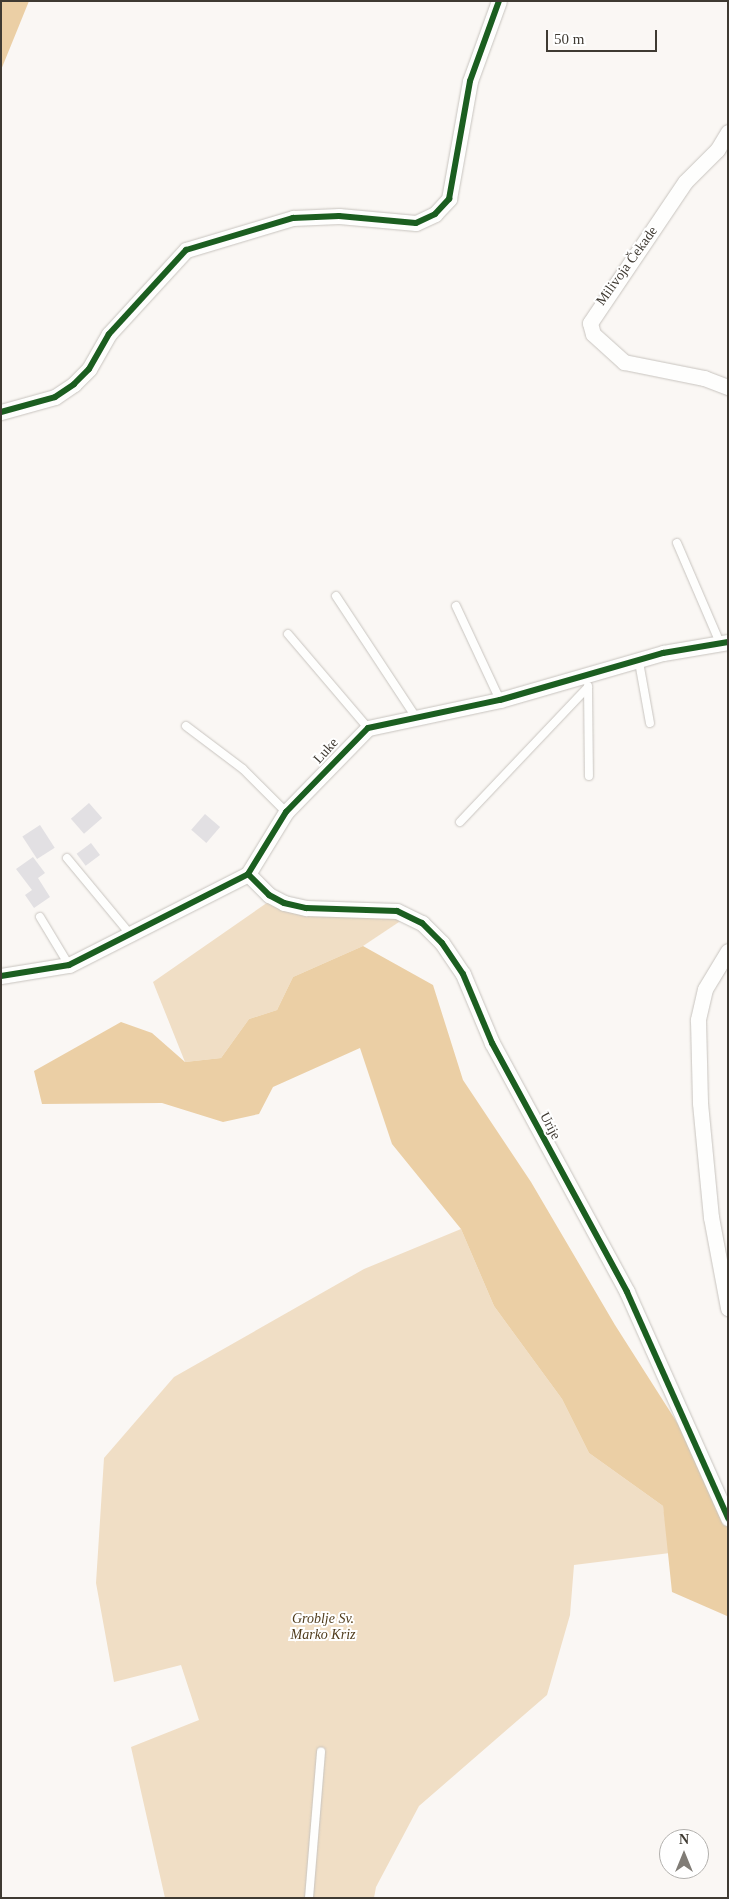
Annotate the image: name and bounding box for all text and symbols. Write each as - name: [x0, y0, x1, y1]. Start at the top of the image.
- scale bar: [549, 20, 660, 52]
- text: 50 m: [554, 31, 584, 47]
- street label: Milivoja Čekade: [593, 223, 661, 309]
- street label: Luke: [310, 735, 342, 767]
- street label: Urije: [536, 1109, 564, 1143]
- park label: Groblje Sv. Marko Kriz: [291, 1611, 355, 1644]
- north arrow: [659, 1829, 709, 1879]
- text: N: [679, 1832, 689, 1847]

